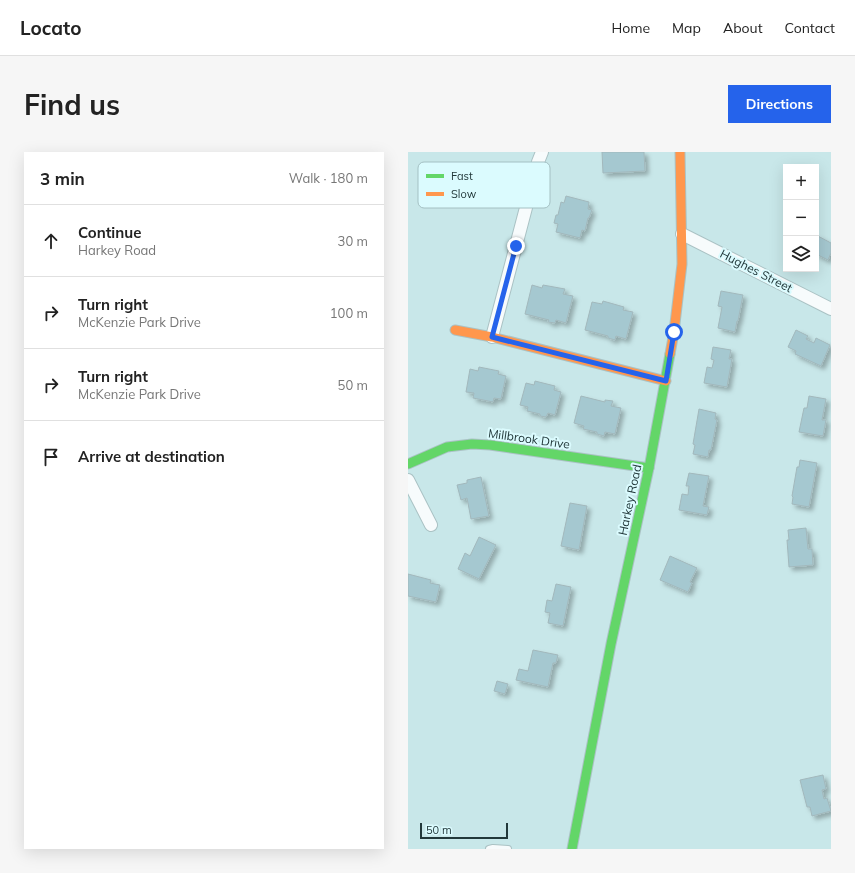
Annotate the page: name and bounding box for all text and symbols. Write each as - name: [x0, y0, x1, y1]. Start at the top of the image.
- text: Locato: [20, 16, 81, 40]
- text: Home: [611, 19, 650, 37]
- text: Map: [672, 19, 701, 37]
- text: About: [723, 19, 763, 37]
- text: Contact: [785, 19, 835, 37]
- button: Directions: [728, 85, 831, 123]
- text: Find us: [24, 87, 120, 122]
- legend: [418, 162, 550, 208]
- map controls: [783, 164, 819, 272]
- button: +: [783, 164, 819, 200]
- text: 3 min: [40, 168, 85, 189]
- text: Fast: [451, 169, 473, 183]
- text: Walk · 180 m: [289, 170, 368, 186]
- text: Slow: [451, 187, 477, 201]
- button: −: [783, 200, 819, 236]
- text: Continue: [78, 223, 141, 242]
- icon: ahead: [40, 230, 62, 252]
- text: 30 m: [338, 233, 368, 249]
- button: layers: [783, 236, 819, 272]
- route end: [507, 237, 525, 255]
- text: Harkey Road: [78, 242, 156, 258]
- street label: Hughes Street: [718, 246, 795, 295]
- text: Turn right: [78, 295, 148, 314]
- icon: right: [40, 302, 62, 324]
- text: 100 m: [330, 305, 368, 321]
- text: McKenzie Park Drive: [78, 314, 201, 330]
- route start: [665, 323, 683, 341]
- text: Turn right: [78, 367, 148, 386]
- icon: right: [40, 374, 62, 396]
- text: 50 m: [338, 377, 368, 393]
- text: McKenzie Park Drive: [78, 386, 201, 402]
- street label: Millbrook Drive: [487, 425, 571, 452]
- icon: arrive: [40, 446, 62, 468]
- text: Arrive at destination: [78, 447, 225, 466]
- street label: Harkey Road: [615, 463, 644, 537]
- scale bar: [420, 821, 508, 840]
- text: 50 m: [426, 823, 452, 837]

